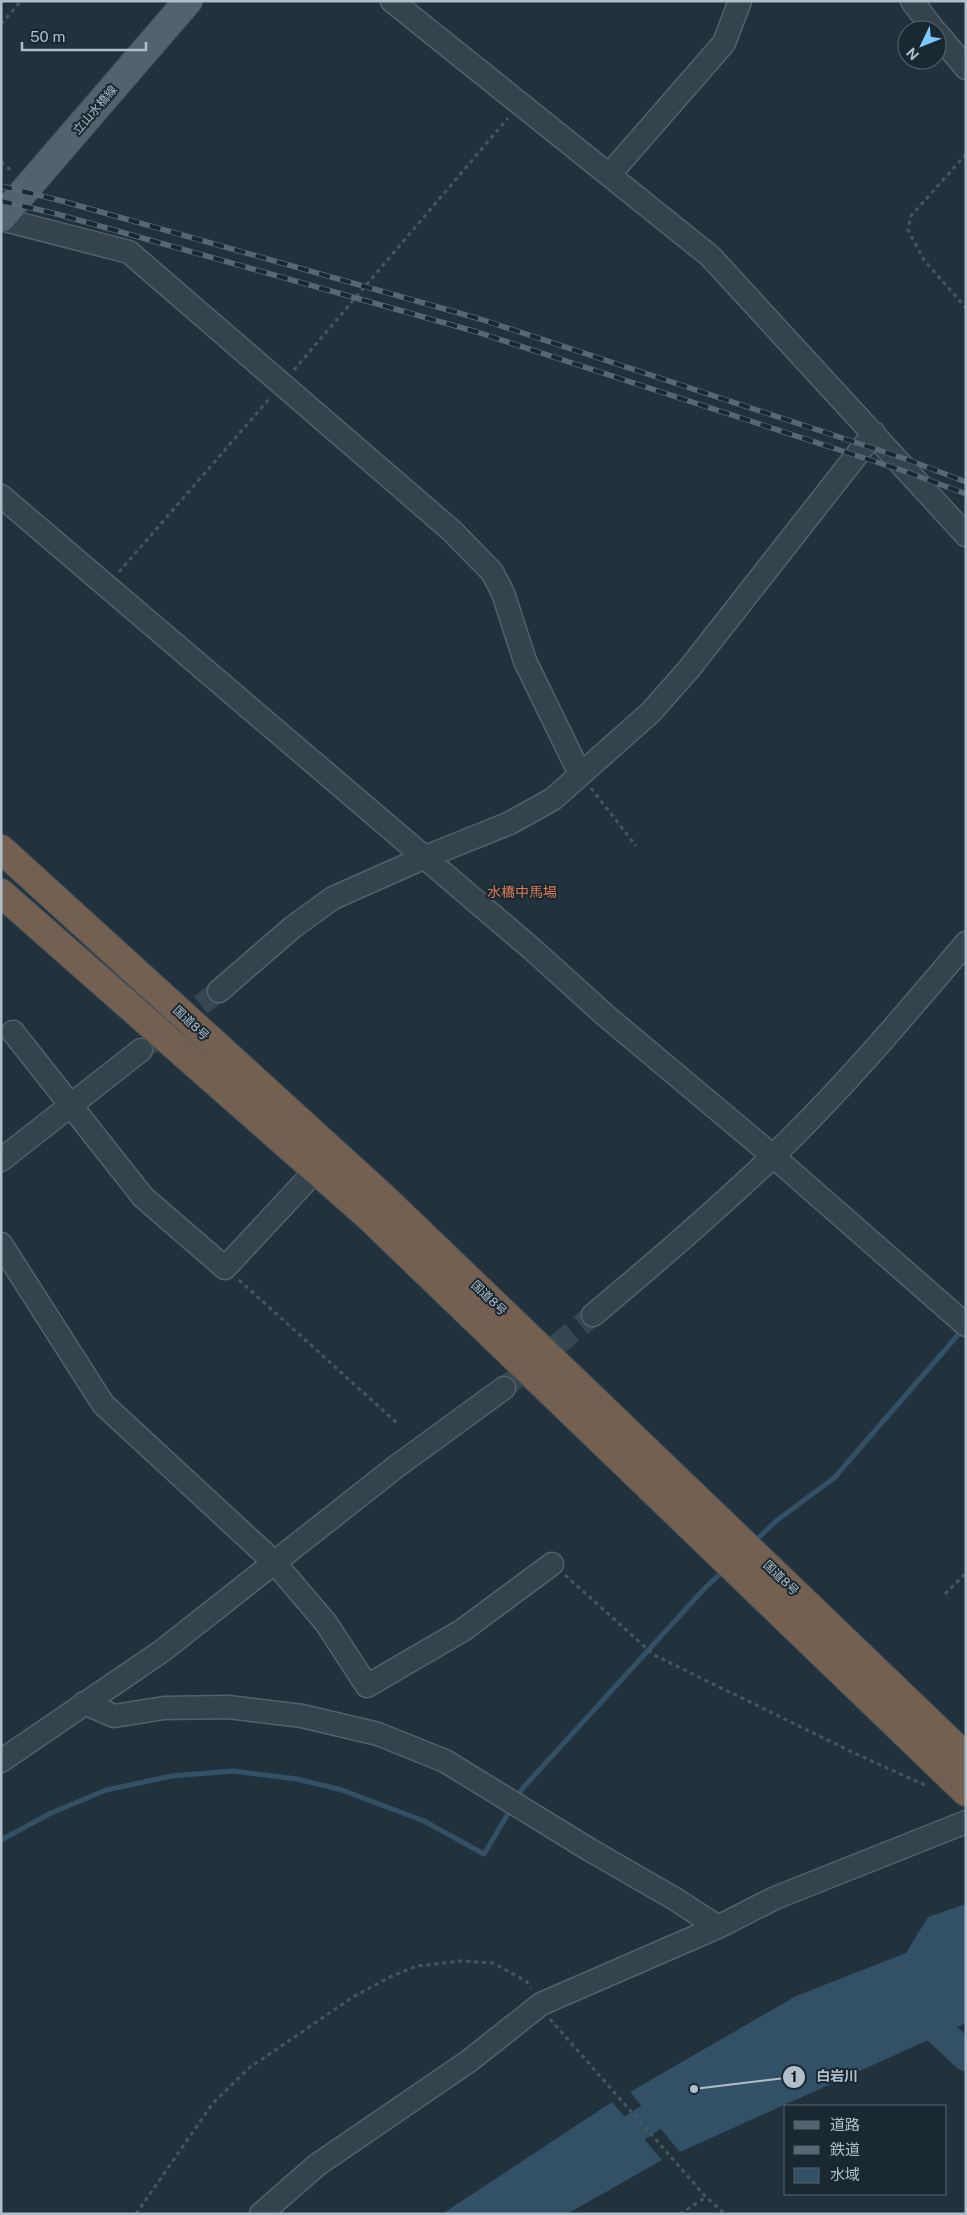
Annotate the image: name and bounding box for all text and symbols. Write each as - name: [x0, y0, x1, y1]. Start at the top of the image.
- scale bar: [22, 20, 146, 52]
- north arrow: [897, 20, 947, 70]
- text: 50 m: [30, 28, 65, 45]
- text: N: [903, 44, 922, 63]
- street label: 立山水橋線: [70, 83, 120, 137]
- district label: 水橋中馬場: [487, 884, 557, 900]
- street label: 国道8号: [170, 1003, 212, 1043]
- street label: 国道8号: [468, 1278, 510, 1318]
- street label: 国道8号: [760, 1558, 802, 1598]
- callout: 白岩川: [781, 2062, 868, 2091]
- text: 1: [791, 2068, 797, 2085]
- text: 白岩川: [816, 2068, 858, 2084]
- legend: [784, 2105, 947, 2195]
- text: 道路: [830, 2116, 860, 2133]
- text: 鉄道: [830, 2141, 860, 2158]
- text: 水域: [830, 2166, 860, 2183]

